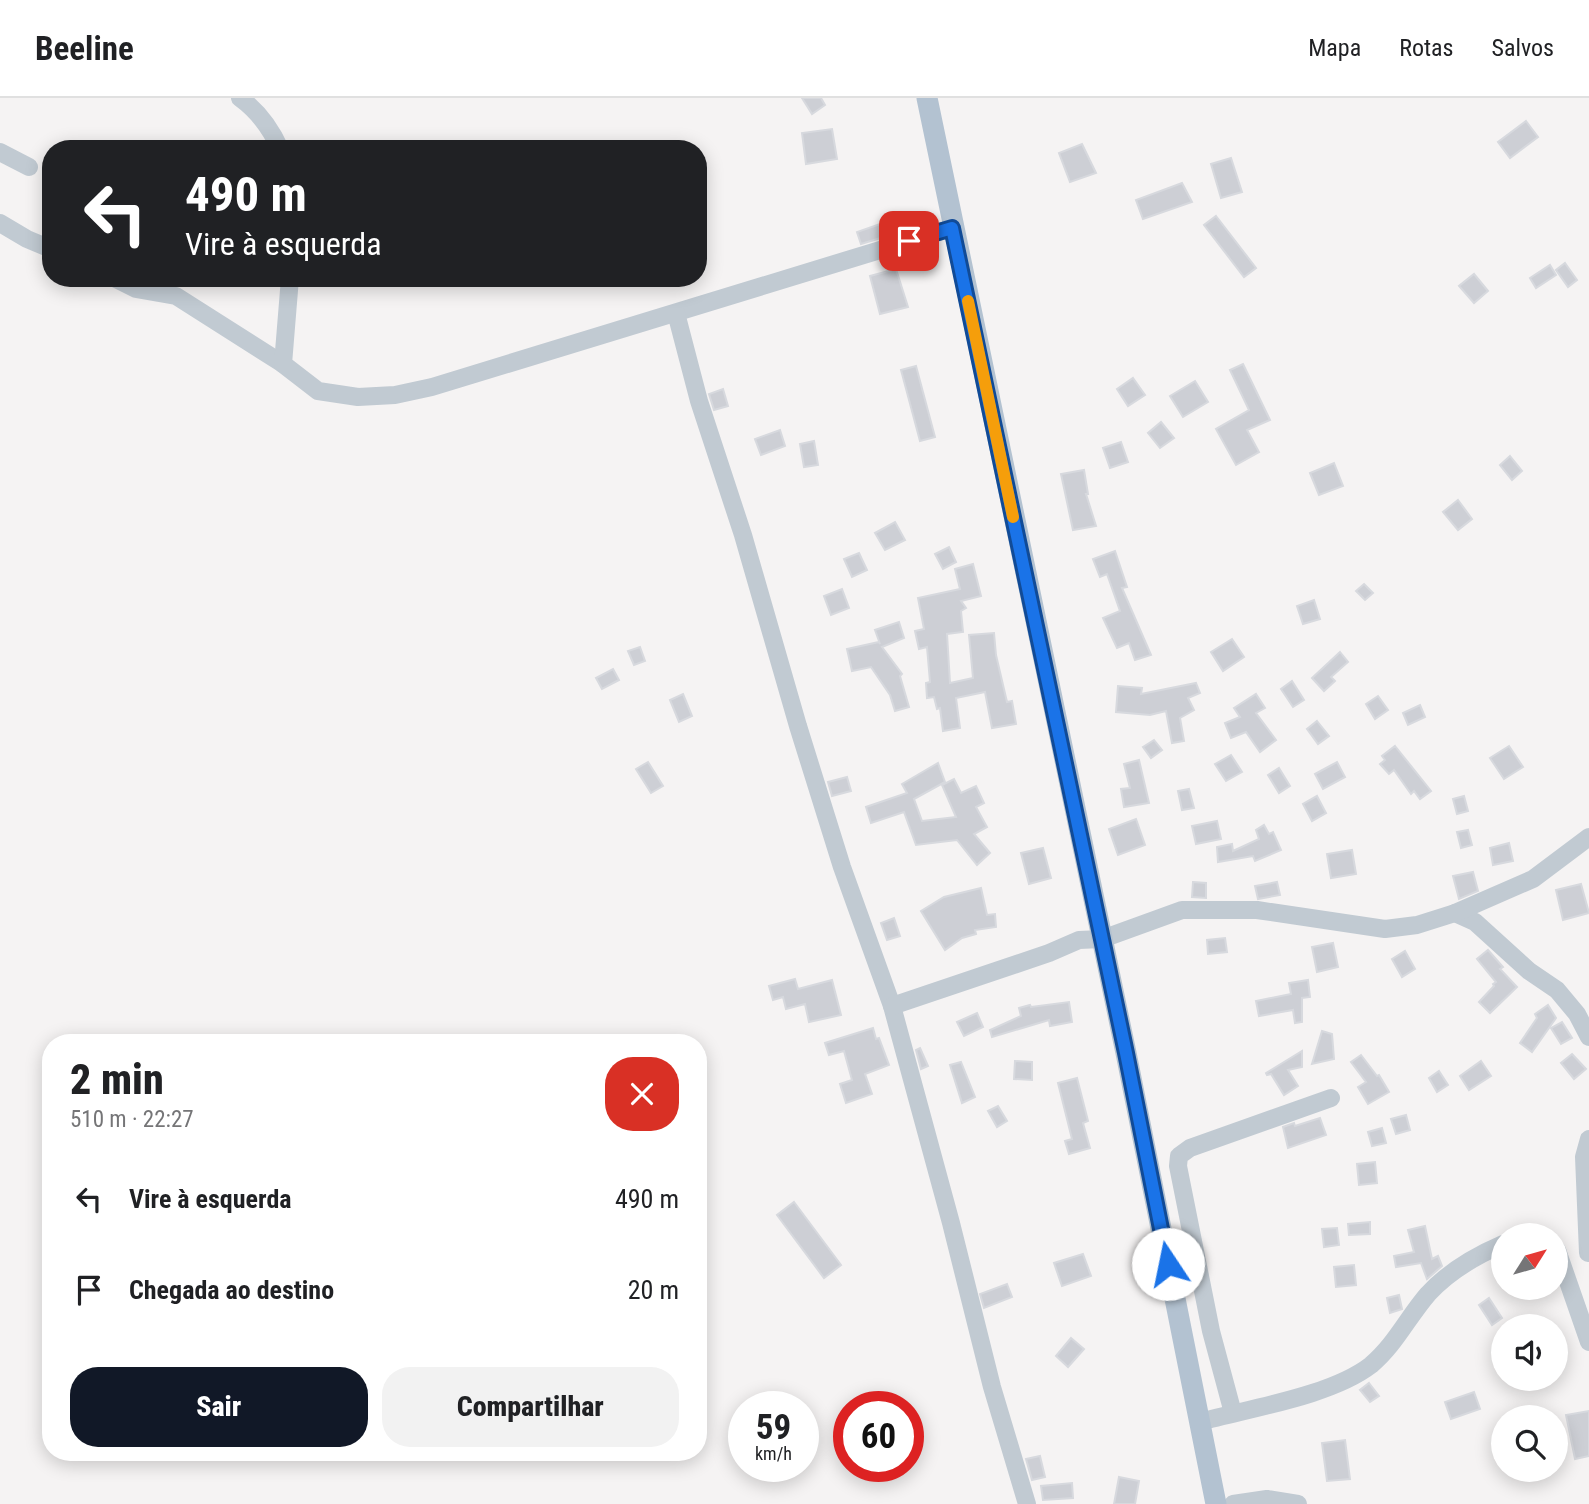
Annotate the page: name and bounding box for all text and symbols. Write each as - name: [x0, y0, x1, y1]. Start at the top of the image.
- text: Beeline: [35, 29, 134, 68]
- text: Mapa: [1308, 34, 1361, 62]
- text: Rotas: [1399, 34, 1453, 62]
- text: Salvos: [1491, 34, 1554, 62]
- text: 490 m: [185, 166, 307, 223]
- icon: left: [70, 168, 161, 259]
- pin: [879, 211, 939, 271]
- icon: arrive: [890, 222, 928, 260]
- text: Vire à esquerda: [185, 225, 381, 263]
- text: 2 min: [70, 1055, 164, 1104]
- button: close: [605, 1057, 679, 1131]
- text: 510 m · 22:27: [70, 1106, 194, 1133]
- icon: left: [70, 1180, 108, 1218]
- text: Vire à esquerda: [129, 1184, 292, 1214]
- text: 490 m: [615, 1184, 679, 1214]
- north arrow: [1491, 1223, 1568, 1300]
- map controls: [1491, 1223, 1568, 1482]
- position arrow: [1131, 1227, 1205, 1301]
- icon: arrive: [70, 1271, 108, 1309]
- text: Chegada ao destino: [129, 1275, 334, 1305]
- text: 20 m: [628, 1275, 679, 1305]
- button: sound: [1491, 1314, 1568, 1391]
- button: Sair: [70, 1367, 368, 1447]
- button: Compartilhar: [382, 1367, 679, 1447]
- speed limit sign: 60: [833, 1391, 924, 1482]
- button: search: [1491, 1405, 1568, 1482]
- text: 59: [756, 1407, 791, 1448]
- text: km/h: [755, 1443, 792, 1464]

